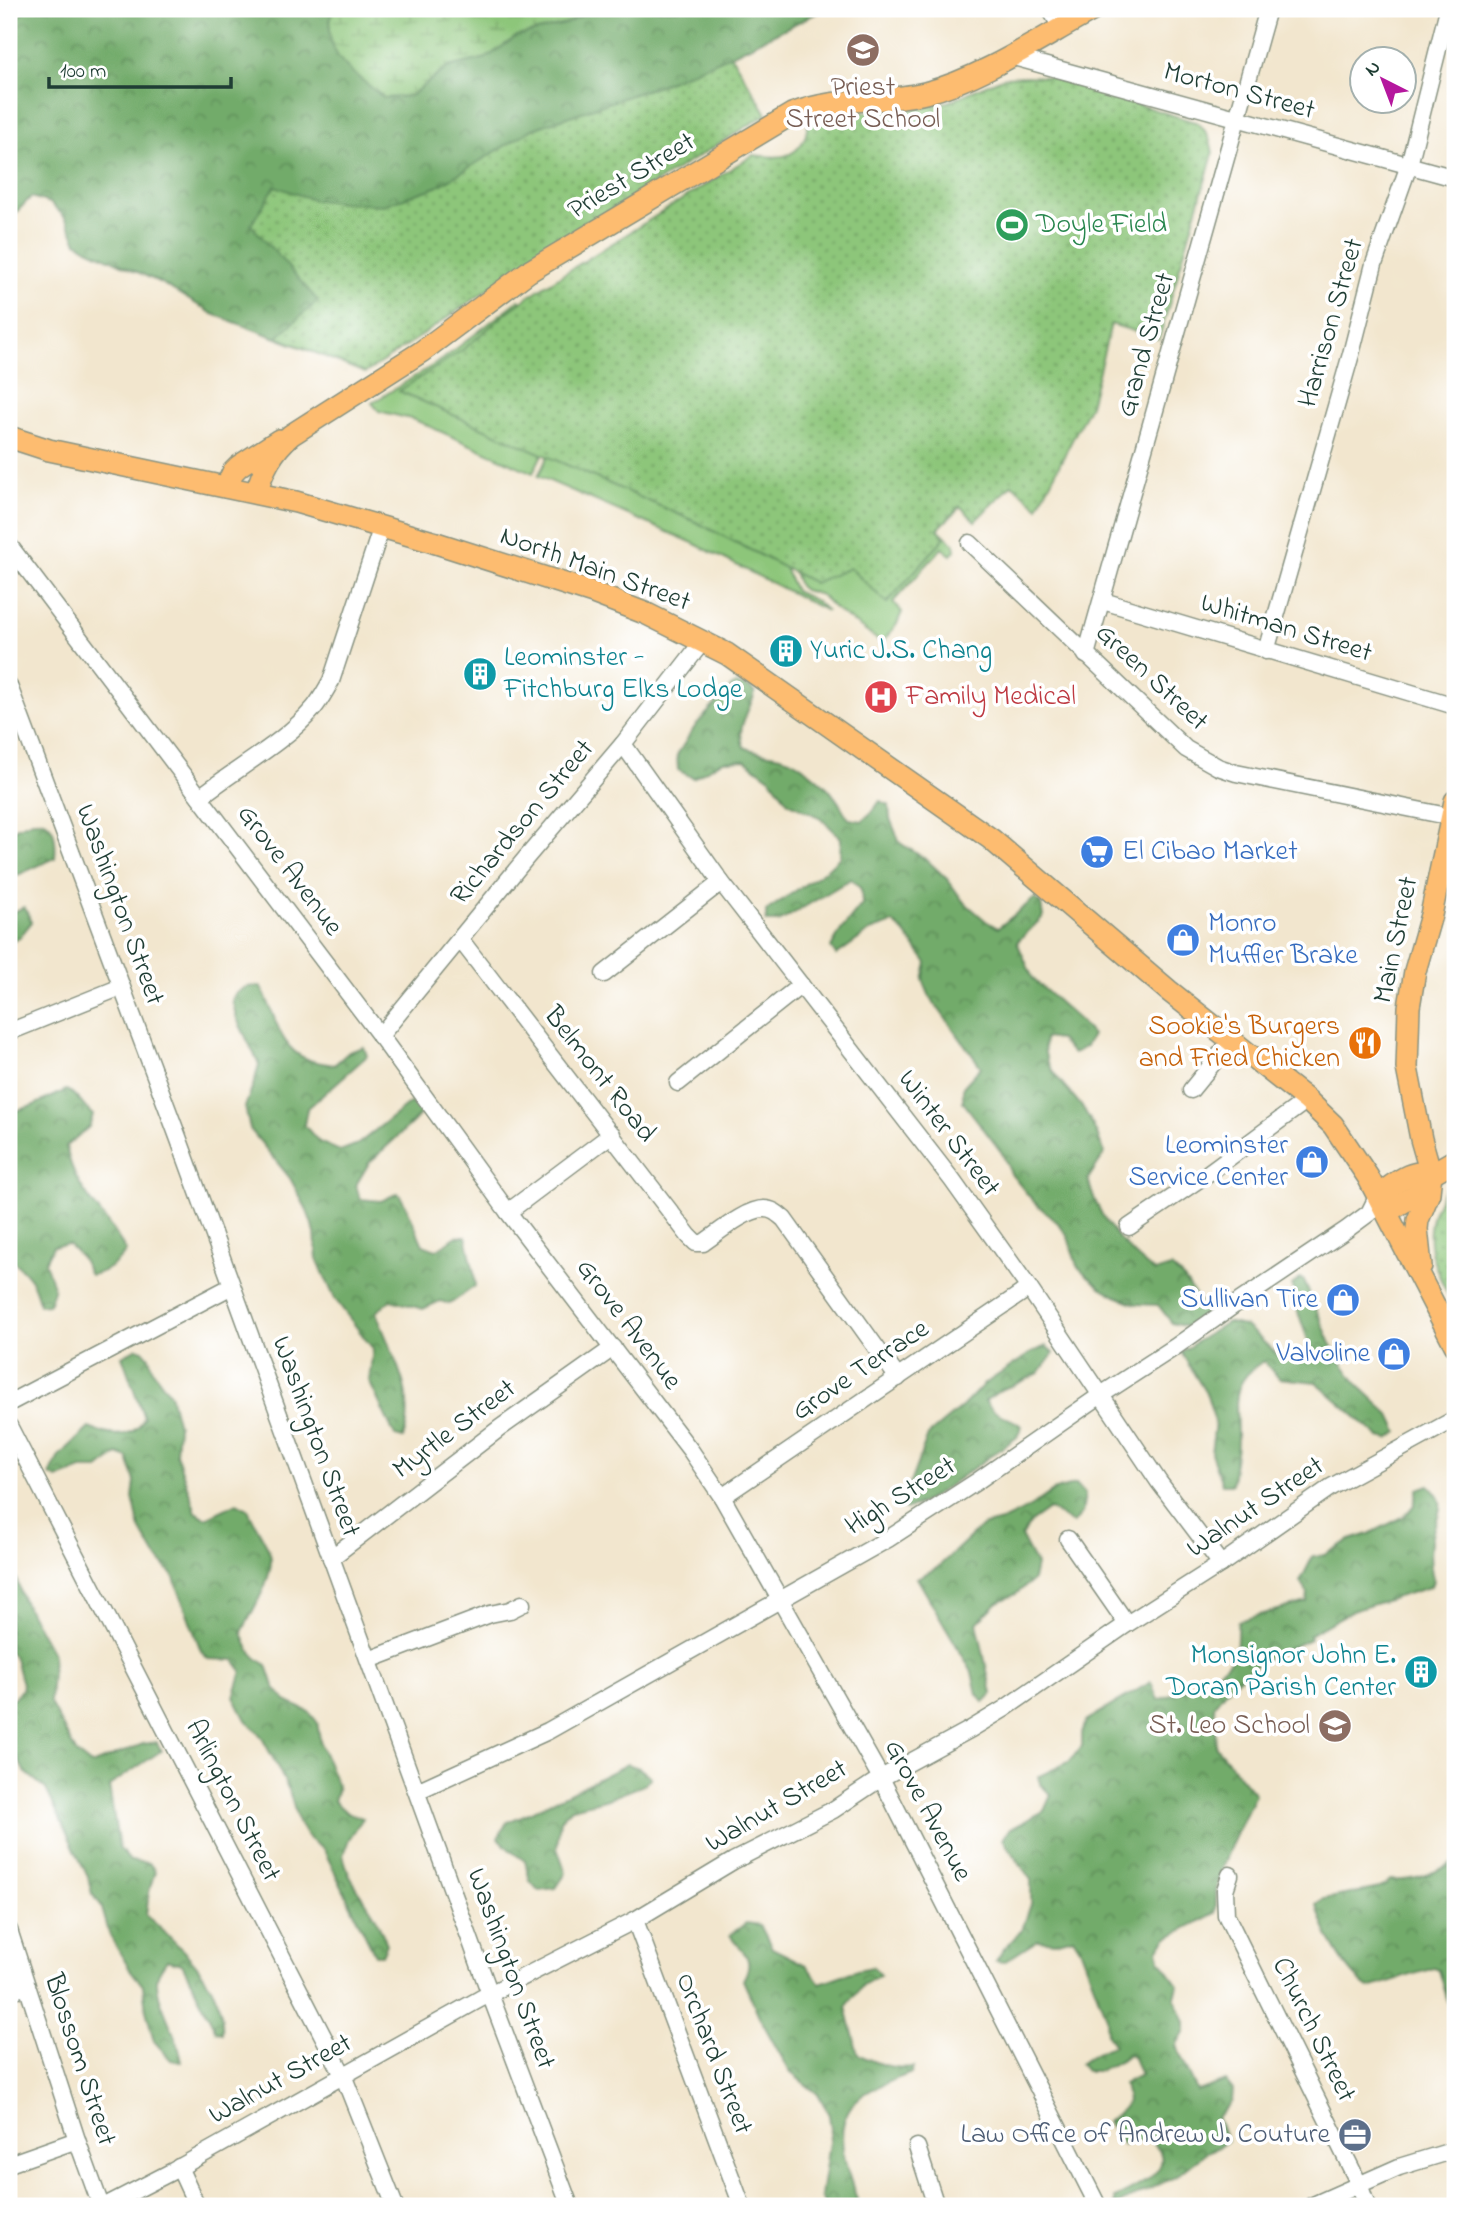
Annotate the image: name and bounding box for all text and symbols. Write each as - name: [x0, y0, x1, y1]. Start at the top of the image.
- school or university icon: Priest Street School: [844, 31, 882, 69]
- scale bar: [49, 46, 231, 90]
- north arrow: [1348, 46, 1418, 116]
- street label: Morton Street: [1159, 52, 1319, 132]
- text: N: [1359, 55, 1387, 84]
- text: 100 m: [60, 57, 106, 87]
- place label: Priest Street School: [786, 68, 940, 141]
- street label: Priest Street: [561, 123, 703, 231]
- place label: Doyle Field: [1035, 205, 1167, 246]
- sports icon: Doyle Field: [993, 206, 1031, 244]
- street label: Harrison Street: [1288, 234, 1376, 412]
- street label: Grand Street: [1107, 268, 1187, 422]
- street label: North Main Street: [494, 516, 696, 624]
- street label: Whitman Street: [1195, 583, 1377, 675]
- street label: Green Street: [1085, 614, 1217, 742]
- place label: Yuric J.S. Chang: [810, 631, 992, 672]
- building icon: Yuric J.S. Chang: [767, 632, 805, 670]
- place label: Leominster - Fitchburg Elks Lodge: [503, 638, 743, 711]
- building icon: Leominster - Fitchburg Elks Lodge: [461, 655, 499, 693]
- place label: Family Medical: [905, 677, 1076, 718]
- hospital icon: Family Medical: [862, 678, 900, 716]
- street label: Richardson Street: [441, 731, 605, 915]
- street label: Grove Avenue: [226, 796, 352, 946]
- street label: Washington Street: [64, 799, 174, 1011]
- place label: El Cibao Market: [1122, 832, 1298, 873]
- supermarket icon: El Cibao Market: [1078, 833, 1116, 871]
- street label: Main Street: [1364, 873, 1430, 1007]
- place label: Monro Muffler Brake: [1208, 904, 1358, 977]
- shop icon: Monro Muffler Brake: [1164, 921, 1202, 959]
- street label: Belmont Road: [532, 997, 666, 1152]
- place label: Sookie's Burgers and Fried Chicken: [1139, 1007, 1340, 1080]
- restaurant icon: Sookie's Burgers and Fried Chicken: [1346, 1024, 1384, 1062]
- street label: Winter Street: [886, 1062, 1010, 1206]
- place label: Leominster Service Center: [1129, 1126, 1288, 1199]
- shop icon: Leominster Service Center: [1293, 1143, 1331, 1181]
- street label: Grove Avenue: [565, 1250, 691, 1400]
- place label: Sullivan Tire: [1181, 1280, 1318, 1321]
- shop icon: Sullivan Tire: [1324, 1281, 1362, 1319]
- street label: Grove Terrace: [784, 1310, 938, 1432]
- street label: Washington Street: [260, 1331, 370, 1543]
- place label: Valvoline: [1275, 1334, 1370, 1375]
- shop icon: Valvoline: [1375, 1335, 1413, 1373]
- street label: Myrtle Street: [385, 1370, 525, 1490]
- street label: High Street: [838, 1447, 964, 1547]
- street label: Walnut Street: [1179, 1447, 1333, 1569]
- place label: Monsignor John E. Doran Parish Center: [1165, 1636, 1396, 1709]
- building icon: Monsignor John E. Doran Parish Center: [1402, 1653, 1440, 1691]
- place label: St. Leo School: [1149, 1706, 1310, 1747]
- school or university icon: St. Leo School: [1316, 1707, 1354, 1745]
- street label: Arlington Street: [173, 1713, 291, 1889]
- street label: Grove Avenue: [872, 1733, 982, 1890]
- street label: Walnut Street: [698, 1750, 856, 1864]
- street label: Washington Street: [455, 1863, 565, 2075]
- street label: Church Street: [1260, 1951, 1366, 2109]
- street label: Orchard Street: [663, 1967, 763, 2141]
- street label: Blossom Street: [32, 1968, 126, 2151]
- street label: Walnut Street: [202, 2024, 360, 2136]
- place label: Law Office of Andrew J. Couture: [961, 2115, 1330, 2156]
- office icon: Law Office of Andrew J. Couture: [1336, 2116, 1374, 2154]

